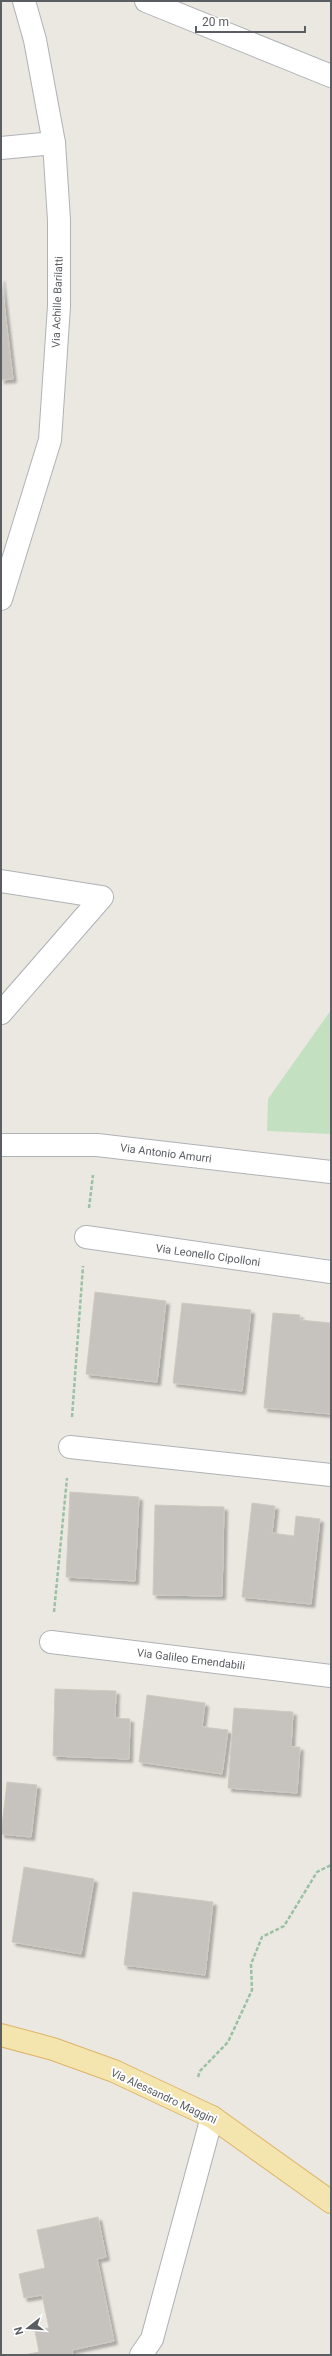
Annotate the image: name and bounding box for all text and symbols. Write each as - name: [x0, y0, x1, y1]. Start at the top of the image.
- scale bar: [196, 8, 305, 34]
- text: 20 m: [202, 15, 229, 29]
- street label: Via Achille Barilatti: [49, 256, 66, 348]
- street label: Via Antonio Amurri: [119, 1141, 212, 1166]
- street label: Via Leonello Cipolloni: [155, 1242, 261, 1269]
- street label: Via Galileo Emendabili: [136, 1646, 246, 1673]
- street label: Via Alessandro Maggini: [109, 2066, 219, 2127]
- north arrow: [8, 2308, 48, 2348]
- text: N: [11, 2325, 26, 2336]

